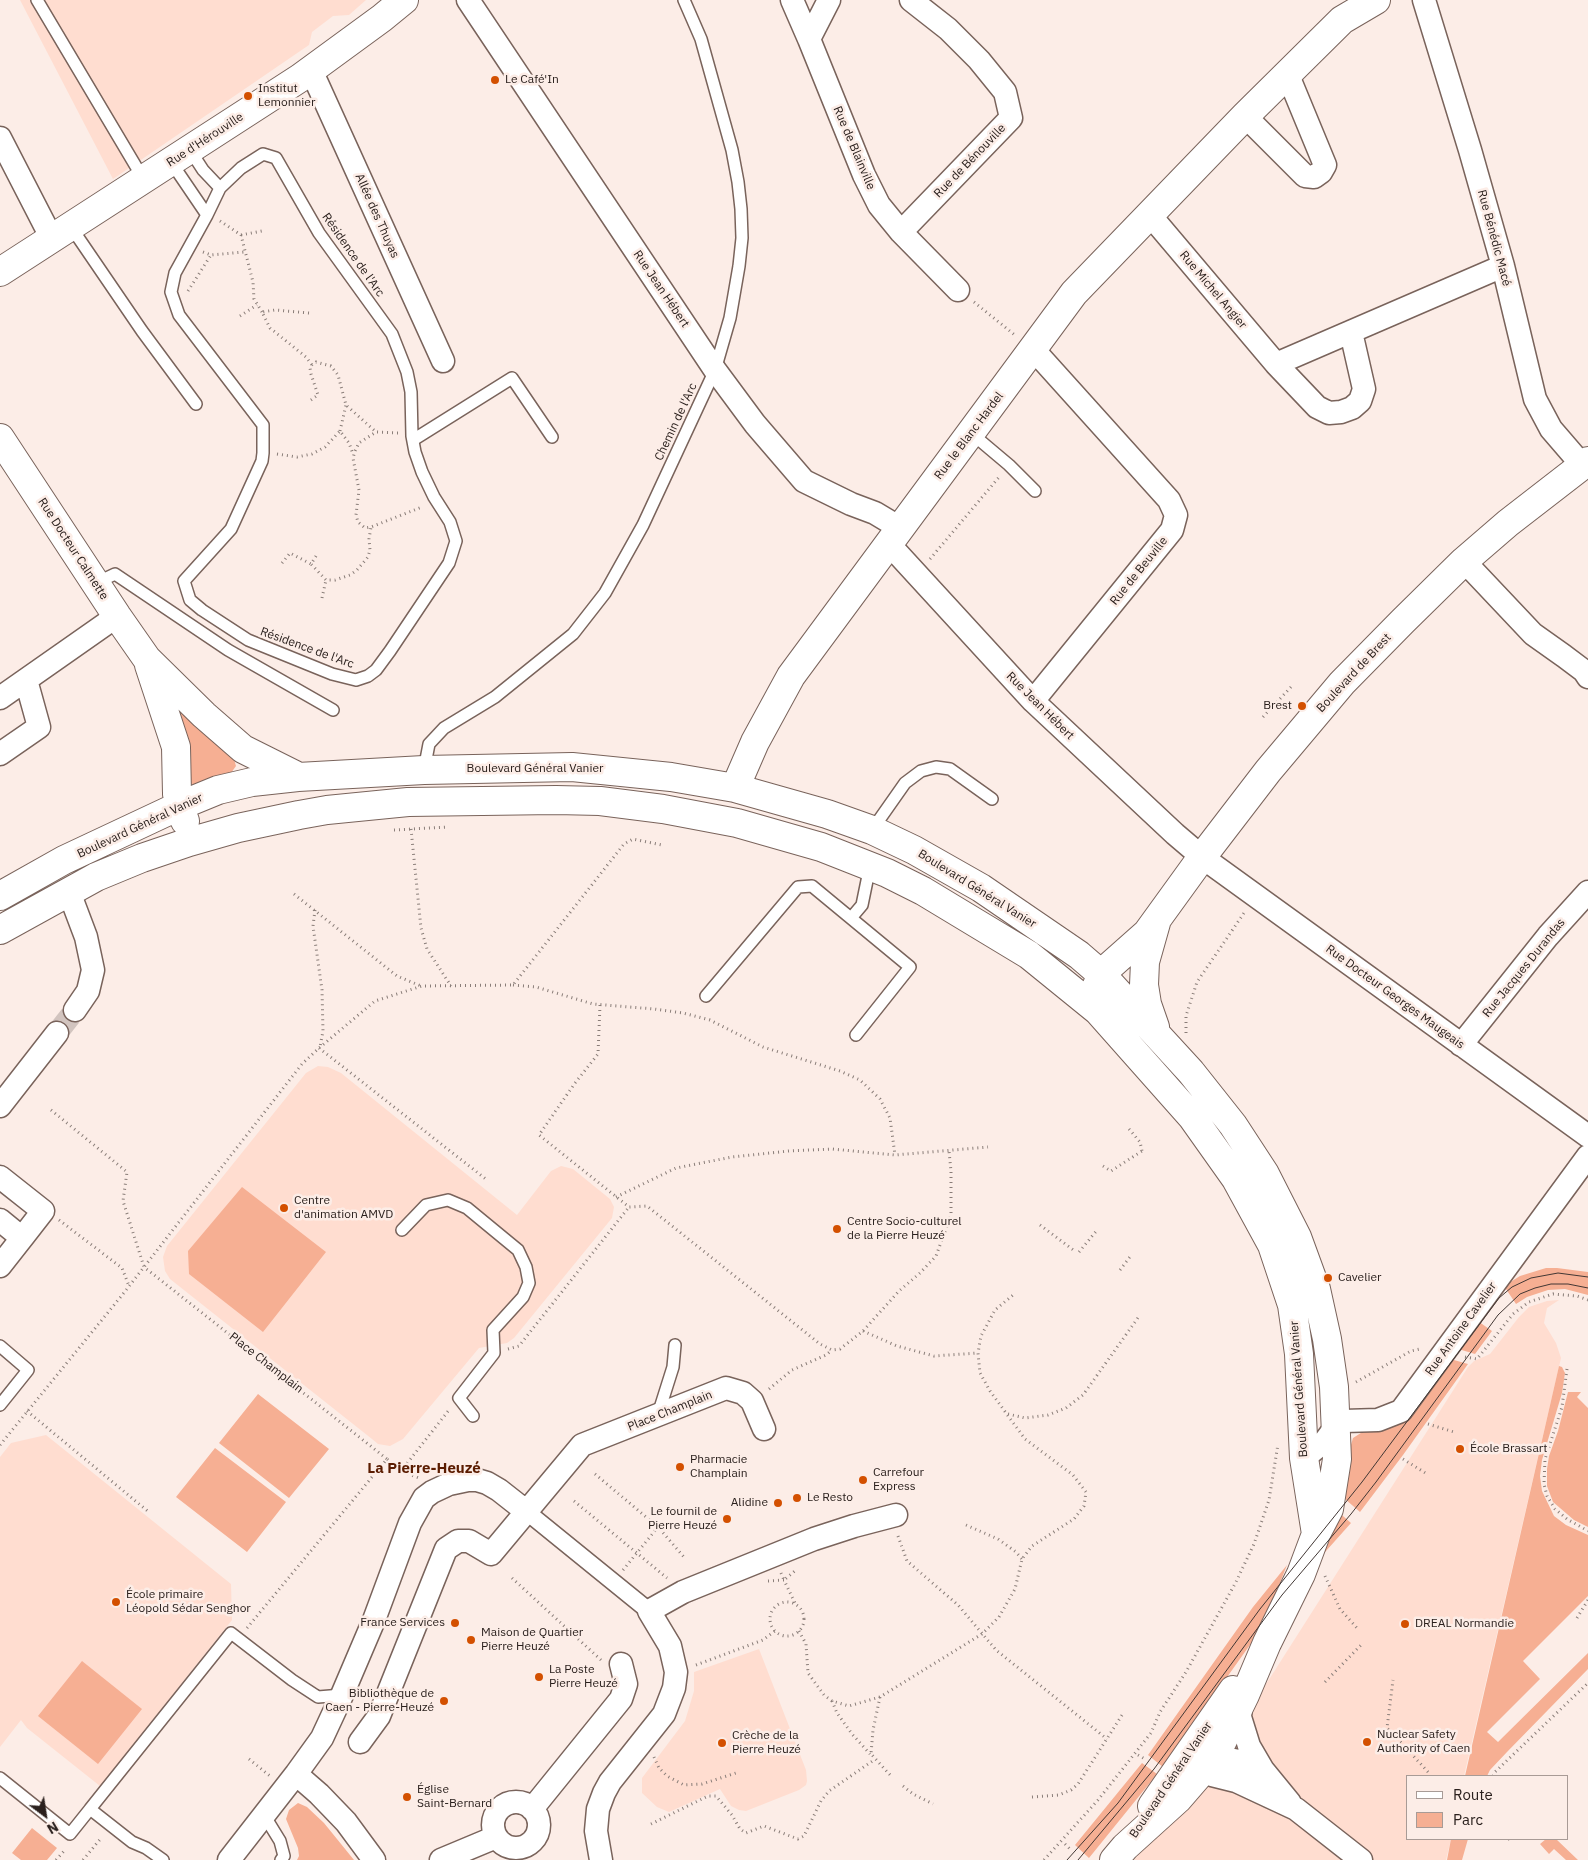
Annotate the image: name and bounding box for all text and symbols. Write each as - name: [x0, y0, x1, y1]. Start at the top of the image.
- place label: Le Café'In: [505, 73, 559, 87]
- marker: Le Café'In: [489, 74, 501, 86]
- place label: Institut Lemonnier: [258, 82, 315, 110]
- marker: Institut Lemonnier: [242, 90, 254, 102]
- street label: Rue de Blainville: [830, 104, 878, 192]
- street label: Rue d'Hérouville: [164, 110, 246, 170]
- street label: Rue de Bénouville: [931, 121, 1009, 201]
- street label: Allée des Thuyas: [352, 172, 402, 260]
- street label: Rue Bénédic Macé: [1474, 188, 1514, 288]
- street label: Résidence de l'Arc: [319, 210, 387, 300]
- street label: Rue Jean Hébert: [630, 248, 692, 330]
- street label: Rue Michel Angier: [1176, 248, 1250, 332]
- street label: Chemin de l'Arc: [652, 381, 700, 463]
- street label: Rue le Blanc Hardel: [931, 389, 1007, 483]
- street label: Rue Docteur Calmette: [35, 495, 111, 603]
- street label: Rue de Beuville: [1107, 534, 1171, 608]
- street label: Résidence de l'Arc: [258, 624, 356, 672]
- street label: Boulevard de Brest: [1314, 631, 1394, 715]
- street label: Rue Jean Hébert: [1003, 669, 1077, 743]
- place label: Brest: [1263, 699, 1292, 713]
- marker: Brest: [1296, 700, 1308, 712]
- street label: Boulevard Général Vanier: [467, 762, 603, 776]
- street label: Boulevard Général Vanier: [75, 791, 205, 861]
- street label: Boulevard Général Vanier: [915, 847, 1039, 931]
- street label: Rue Jacques Durandas: [1480, 916, 1568, 1020]
- street label: Rue Docteur Georges Maugeais: [1323, 942, 1467, 1052]
- place label: Centre d'animation AMVD: [294, 1194, 393, 1222]
- marker: Centre d'animation AMVD: [278, 1202, 290, 1214]
- place label: Centre Socio-culturel de la Pierre Heuzé: [847, 1215, 962, 1243]
- marker: Centre Socio-culturel de la Pierre Heuzé: [831, 1223, 843, 1235]
- place label: Cavelier: [1338, 1271, 1381, 1285]
- marker: Cavelier: [1322, 1272, 1334, 1284]
- street label: Rue Antoine Cavelier: [1422, 1279, 1500, 1379]
- street label: Boulevard Général Vanier: [1287, 1320, 1311, 1458]
- street label: Place Champlain: [226, 1330, 306, 1396]
- street label: Place Champlain: [626, 1387, 714, 1435]
- place label: École Brassart: [1470, 1442, 1548, 1456]
- marker: École Brassart: [1454, 1443, 1466, 1455]
- place label: Pharmacie Champlain: [690, 1453, 748, 1481]
- district label: La Pierre-Heuzé: [367, 1460, 481, 1478]
- marker: Pharmacie Champlain: [674, 1461, 686, 1473]
- place label: Carrefour Express: [873, 1466, 924, 1494]
- marker: Carrefour Express: [857, 1474, 869, 1486]
- place label: Le Resto: [807, 1491, 853, 1505]
- marker: Le Resto: [791, 1492, 803, 1504]
- place label: Alidine: [731, 1496, 768, 1510]
- marker: Alidine: [772, 1497, 784, 1509]
- place label: Le fournil de Pierre Heuzé: [648, 1505, 717, 1533]
- marker: Le fournil de Pierre Heuzé: [721, 1513, 733, 1525]
- place label: École primaire Léopold Sédar Senghor: [126, 1588, 251, 1616]
- marker: École primaire Léopold Sédar Senghor: [110, 1596, 122, 1608]
- place label: France Services: [360, 1616, 445, 1630]
- marker: France Services: [449, 1617, 461, 1629]
- place label: DREAL Normandie: [1415, 1617, 1514, 1631]
- marker: DREAL Normandie: [1399, 1618, 1411, 1630]
- place label: Maison de Quartier Pierre Heuzé: [481, 1626, 583, 1654]
- marker: Maison de Quartier Pierre Heuzé: [465, 1634, 477, 1646]
- place label: La Poste Pierre Heuzé: [549, 1663, 618, 1691]
- marker: La Poste Pierre Heuzé: [533, 1671, 545, 1683]
- place label: Bibliothèque de Caen - Pierre-Heuzé: [325, 1687, 434, 1715]
- marker: Bibliothèque de Caen - Pierre-Heuzé: [438, 1695, 450, 1707]
- street label: Boulevard Général Vanier: [1127, 1719, 1215, 1841]
- place label: Nuclear Safety Authority of Caen: [1377, 1728, 1470, 1756]
- place label: Crèche de la Pierre Heuzé: [732, 1729, 801, 1757]
- marker: Nuclear Safety Authority of Caen: [1361, 1736, 1373, 1748]
- marker: Crèche de la Pierre Heuzé: [716, 1737, 728, 1749]
- legend: [1406, 1775, 1568, 1840]
- place label: Église Saint-Bernard: [417, 1783, 492, 1811]
- text: Route: [1453, 1785, 1493, 1804]
- north arrow: [20, 1790, 70, 1840]
- marker: Église Saint-Bernard: [401, 1791, 413, 1803]
- text: Parc: [1453, 1810, 1483, 1829]
- text: N: [44, 1818, 62, 1838]

